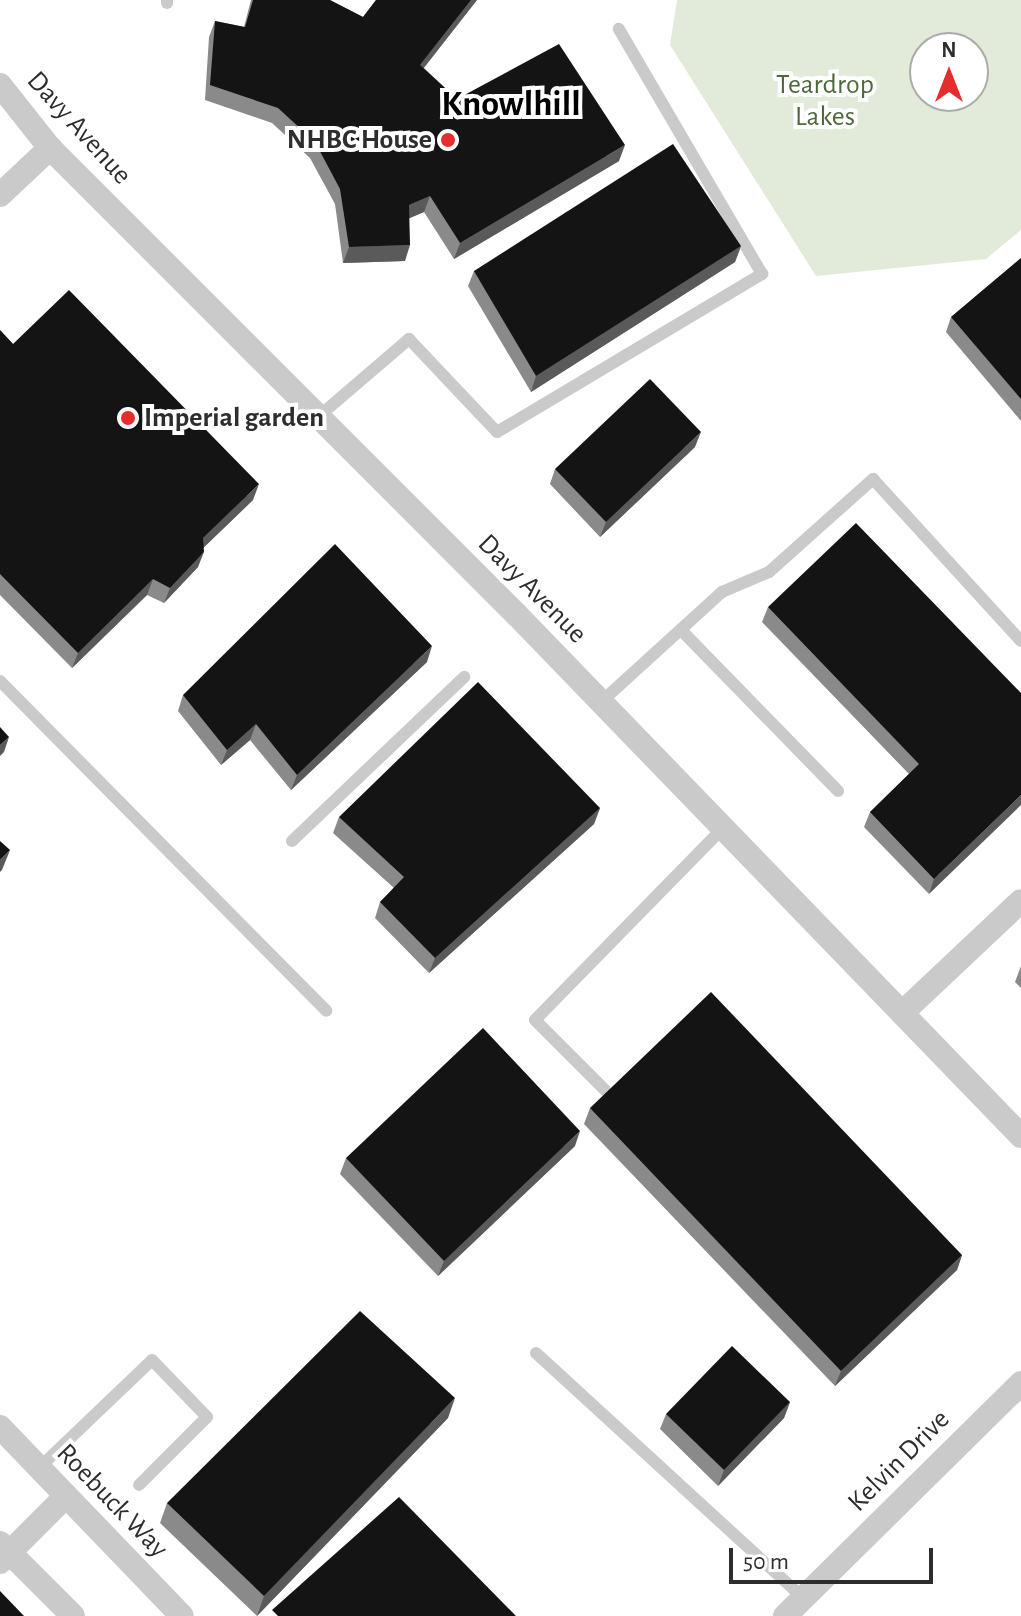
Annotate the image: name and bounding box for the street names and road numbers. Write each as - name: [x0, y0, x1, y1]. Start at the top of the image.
- street label: Davy Avenue: [19, 64, 139, 192]
- street label: Davy Avenue: [470, 527, 594, 651]
- street label: Kelvin Drive: [841, 1403, 957, 1519]
- street label: Roebuck Way: [49, 1437, 175, 1565]

